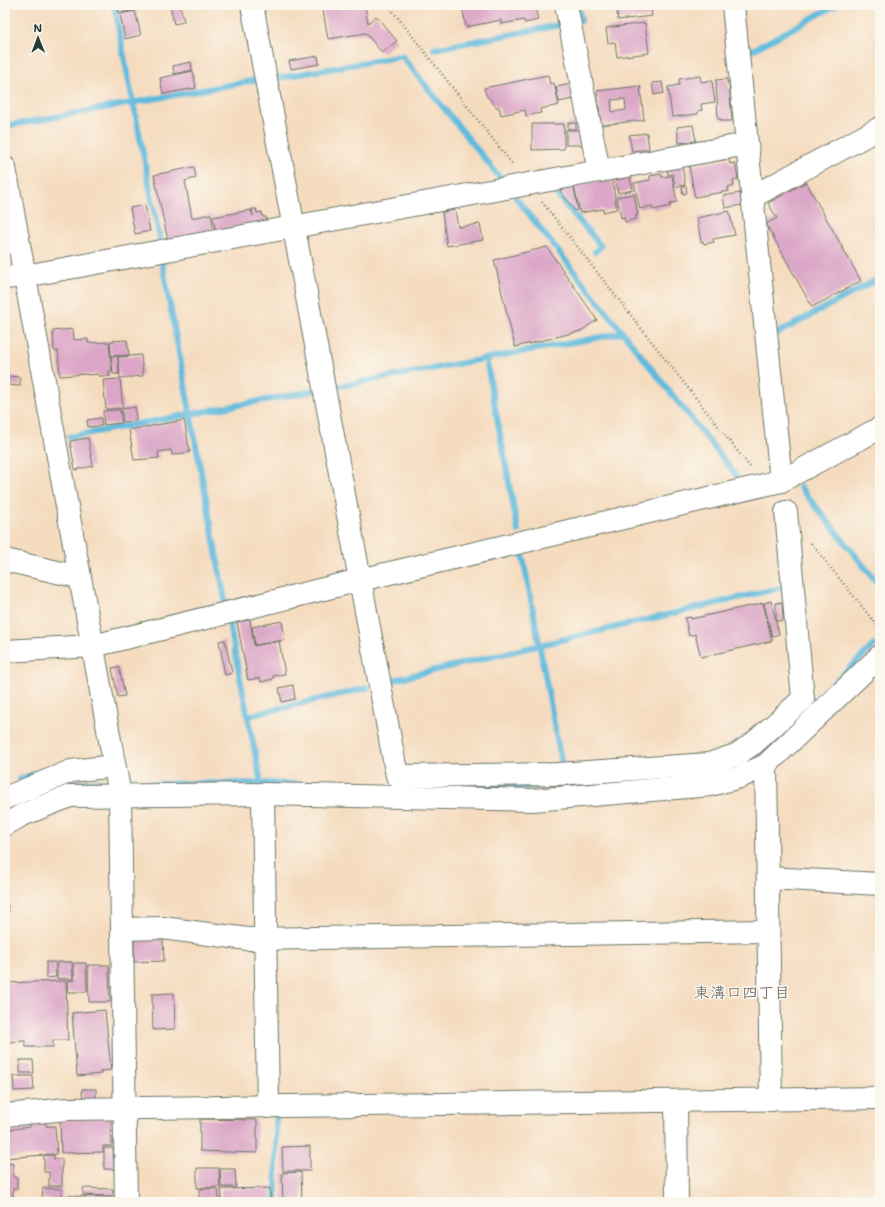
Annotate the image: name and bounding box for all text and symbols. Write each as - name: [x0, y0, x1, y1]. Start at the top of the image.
- north arrow: [18, 18, 58, 58]
- text: N: [33, 21, 43, 36]
- district label: 東溝口四丁目: [694, 982, 790, 1003]

